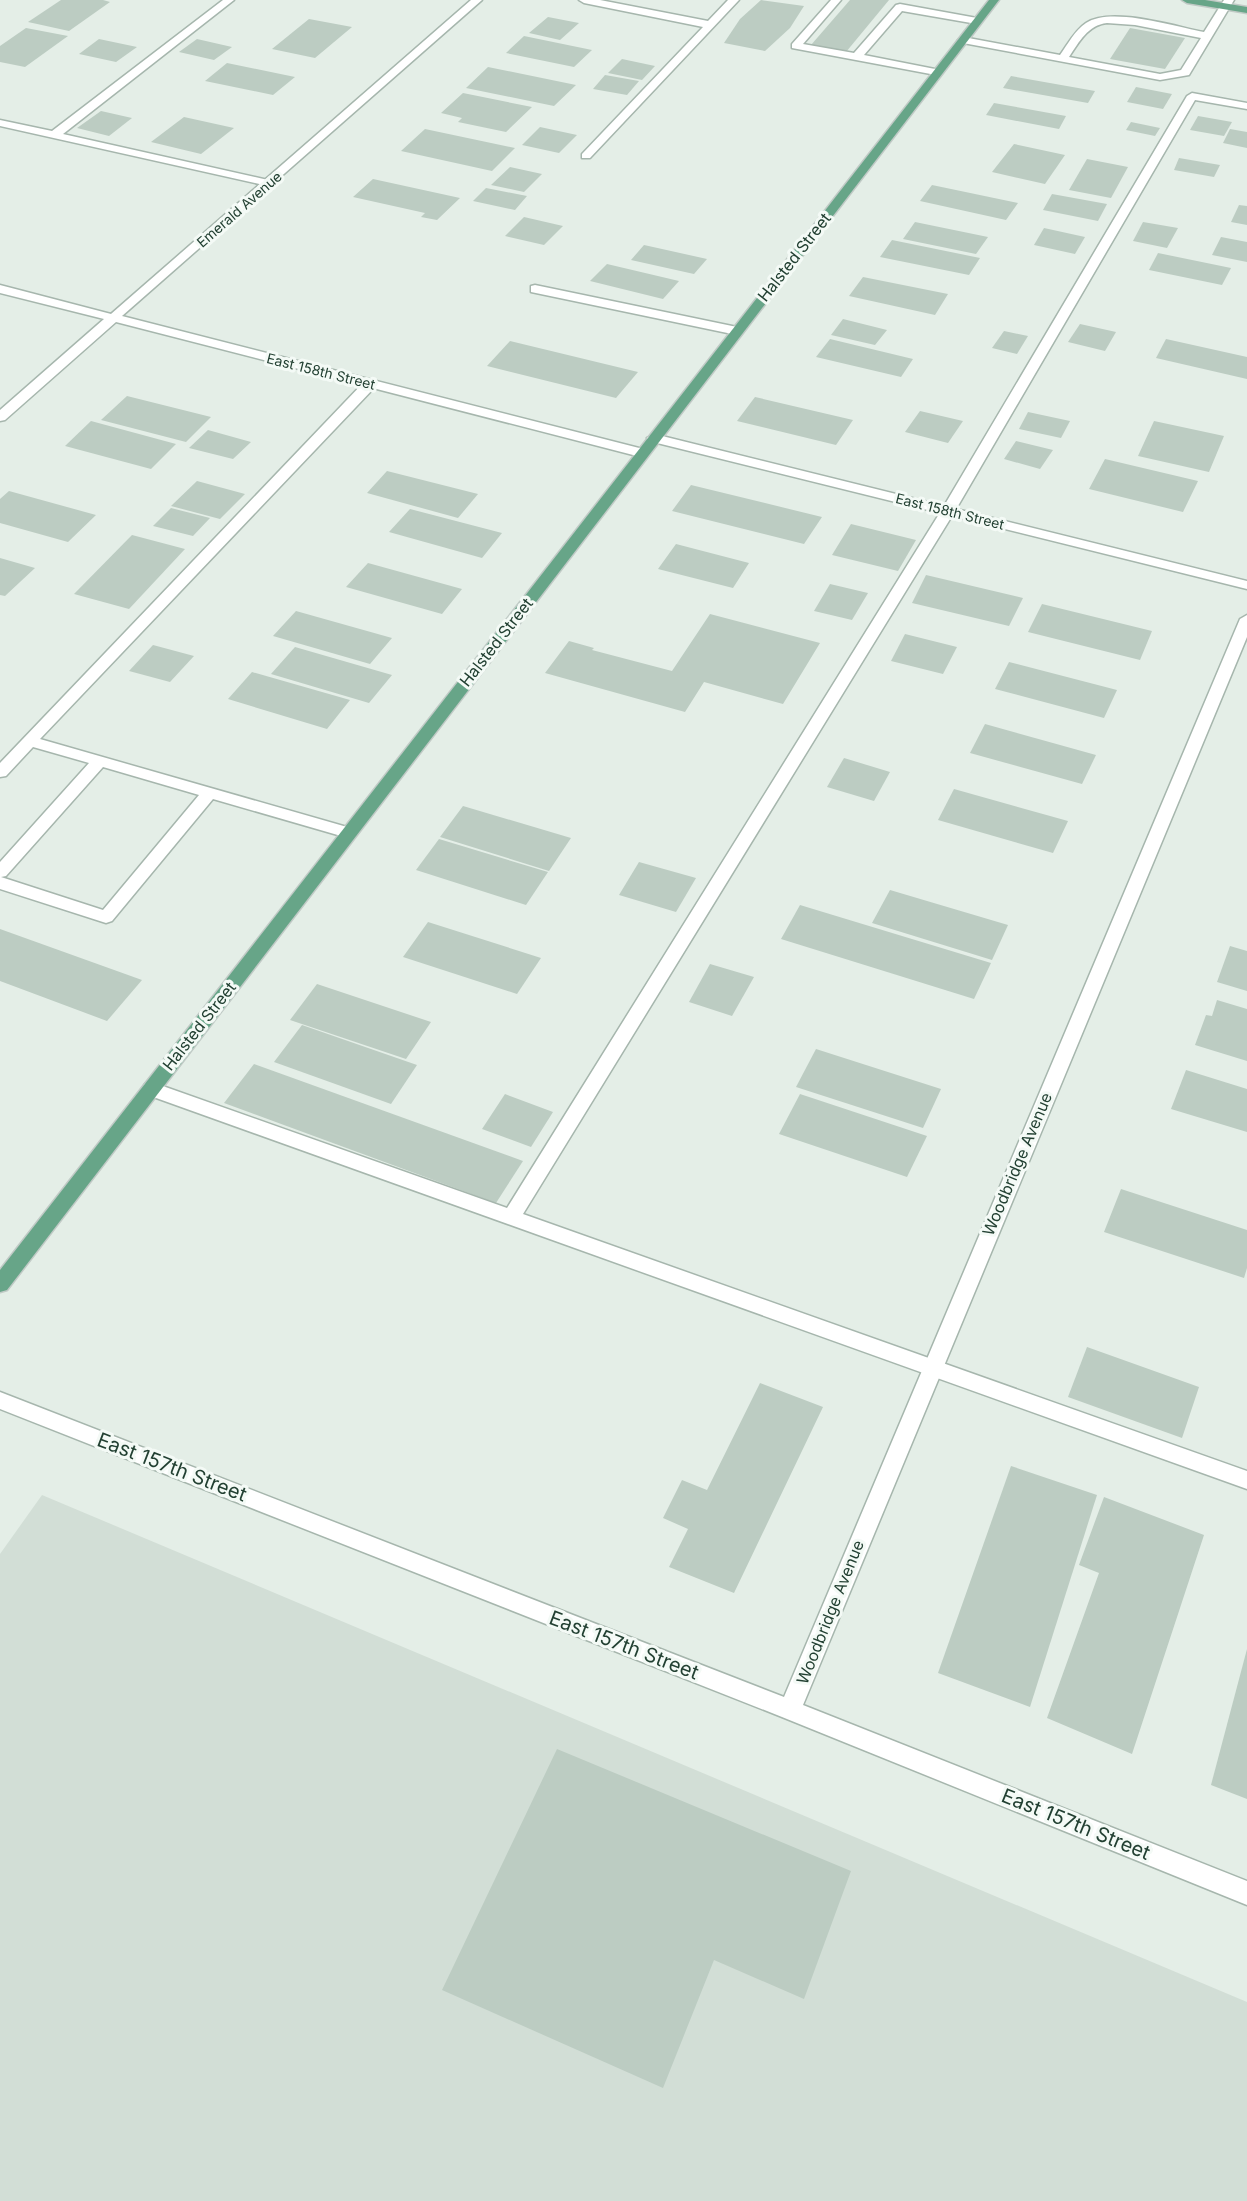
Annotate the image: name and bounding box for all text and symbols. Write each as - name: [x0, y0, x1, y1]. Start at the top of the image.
- street label: Emerald Avenue: [193, 167, 285, 251]
- street label: Halsted Street: [753, 209, 835, 305]
- street label: East 158th Street: [265, 349, 377, 393]
- street label: East 158th Street: [894, 489, 1006, 533]
- street label: Halsted Street: [455, 594, 537, 690]
- street label: Halsted Street: [158, 978, 240, 1074]
- street label: Woodbridge Avenue: [978, 1089, 1056, 1239]
- street label: East 157th Street: [94, 1427, 250, 1507]
- street label: Woodbridge Avenue: [792, 1537, 868, 1687]
- street label: East 157th Street: [546, 1605, 702, 1685]
- street label: East 157th Street: [998, 1783, 1154, 1865]

